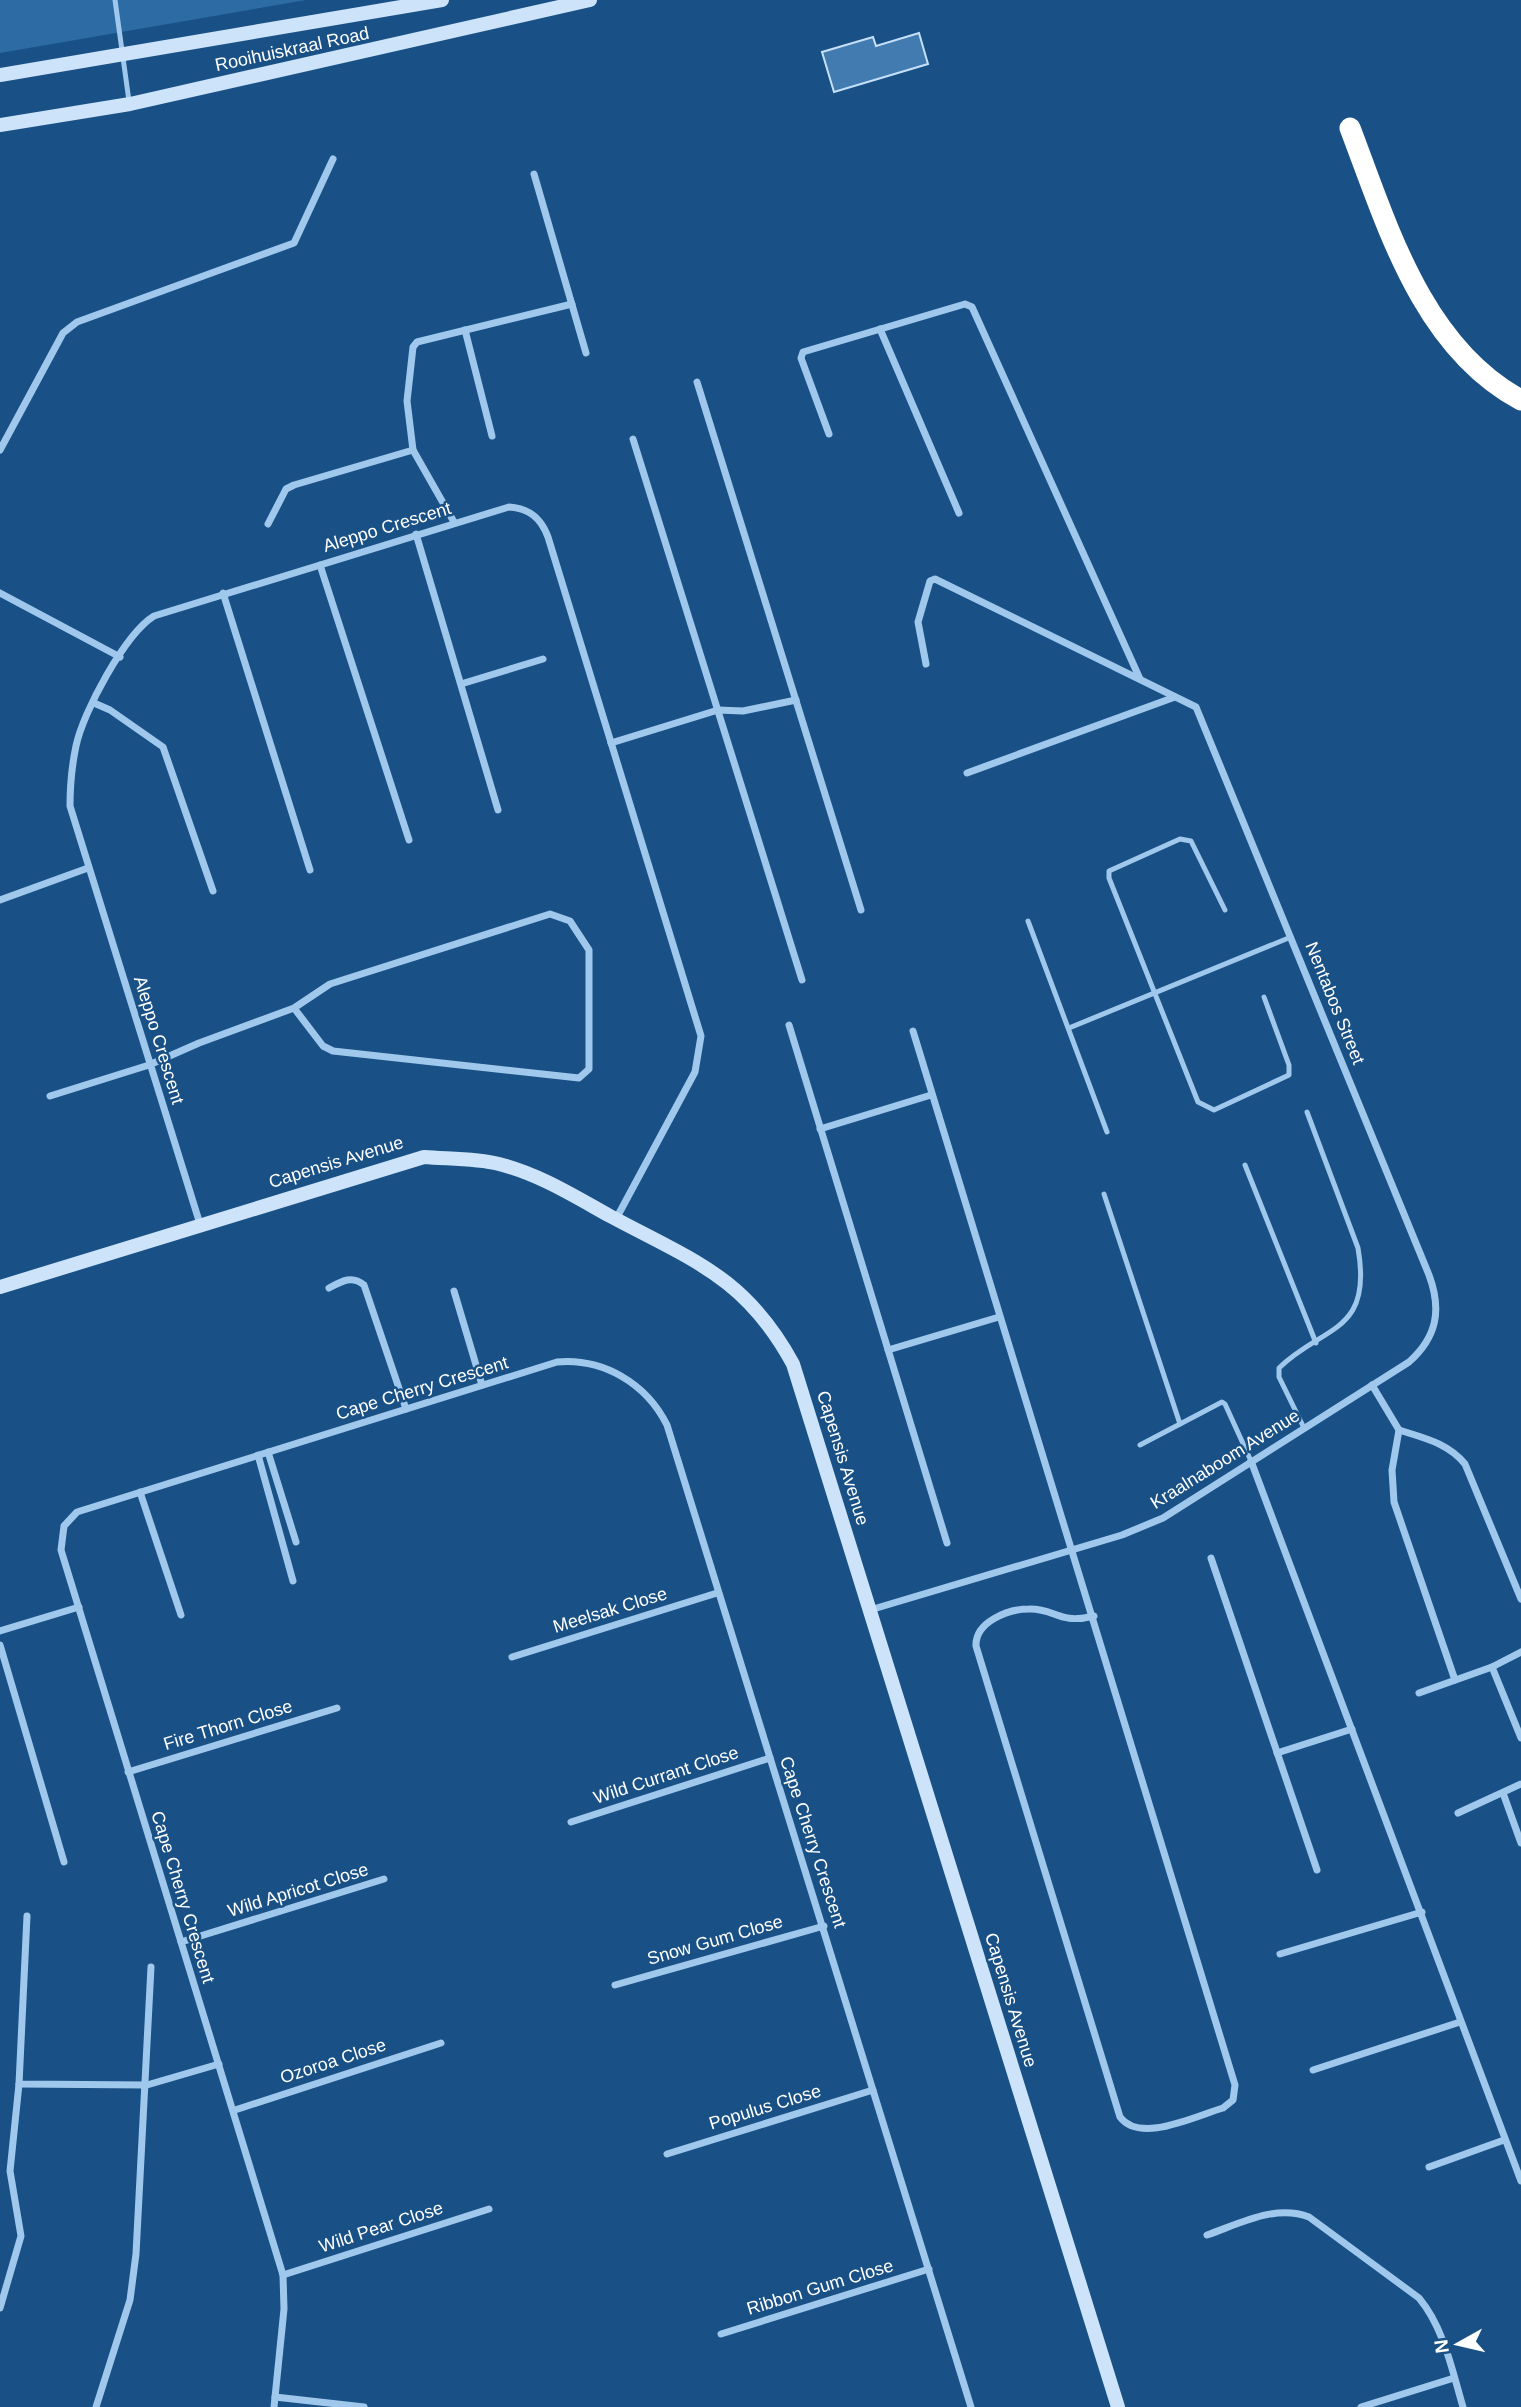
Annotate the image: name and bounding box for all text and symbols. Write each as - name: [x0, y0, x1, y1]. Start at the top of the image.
- street label: Rooihuiskraal Road: [213, 23, 371, 75]
- street label: Aleppo Crescent: [320, 498, 454, 556]
- street label: Nentabos Street: [1301, 939, 1369, 1067]
- street label: Aleppo Crescent: [130, 973, 188, 1107]
- street label: Capensis Avenue: [266, 1132, 406, 1192]
- street label: Cape Cherry Crescent: [333, 1352, 511, 1424]
- street label: Capensis Avenue: [813, 1388, 873, 1528]
- street label: Kraalnaboom Avenue: [1147, 1405, 1303, 1513]
- street label: Meelsak Close: [551, 1583, 669, 1637]
- street label: Fire Thorn Close: [161, 1696, 295, 1754]
- street label: Wild Currant Close: [591, 1742, 741, 1808]
- street label: Cape Cherry Crescent: [776, 1754, 850, 1930]
- street label: Cape Cherry Crescent: [147, 1808, 219, 1986]
- street label: Wild Apricot Close: [225, 1859, 371, 1921]
- street label: Snow Gum Close: [645, 1911, 785, 1969]
- street label: Capensis Avenue: [981, 1930, 1041, 2070]
- street label: Ozoroa Close: [278, 2034, 388, 2088]
- street label: Populus Close: [707, 2080, 823, 2134]
- street label: Wild Pear Close: [317, 2198, 445, 2256]
- street label: Ribbon Gum Close: [744, 2255, 896, 2319]
- north arrow: [1423, 2309, 1493, 2379]
- text: N: [1430, 2338, 1453, 2355]

